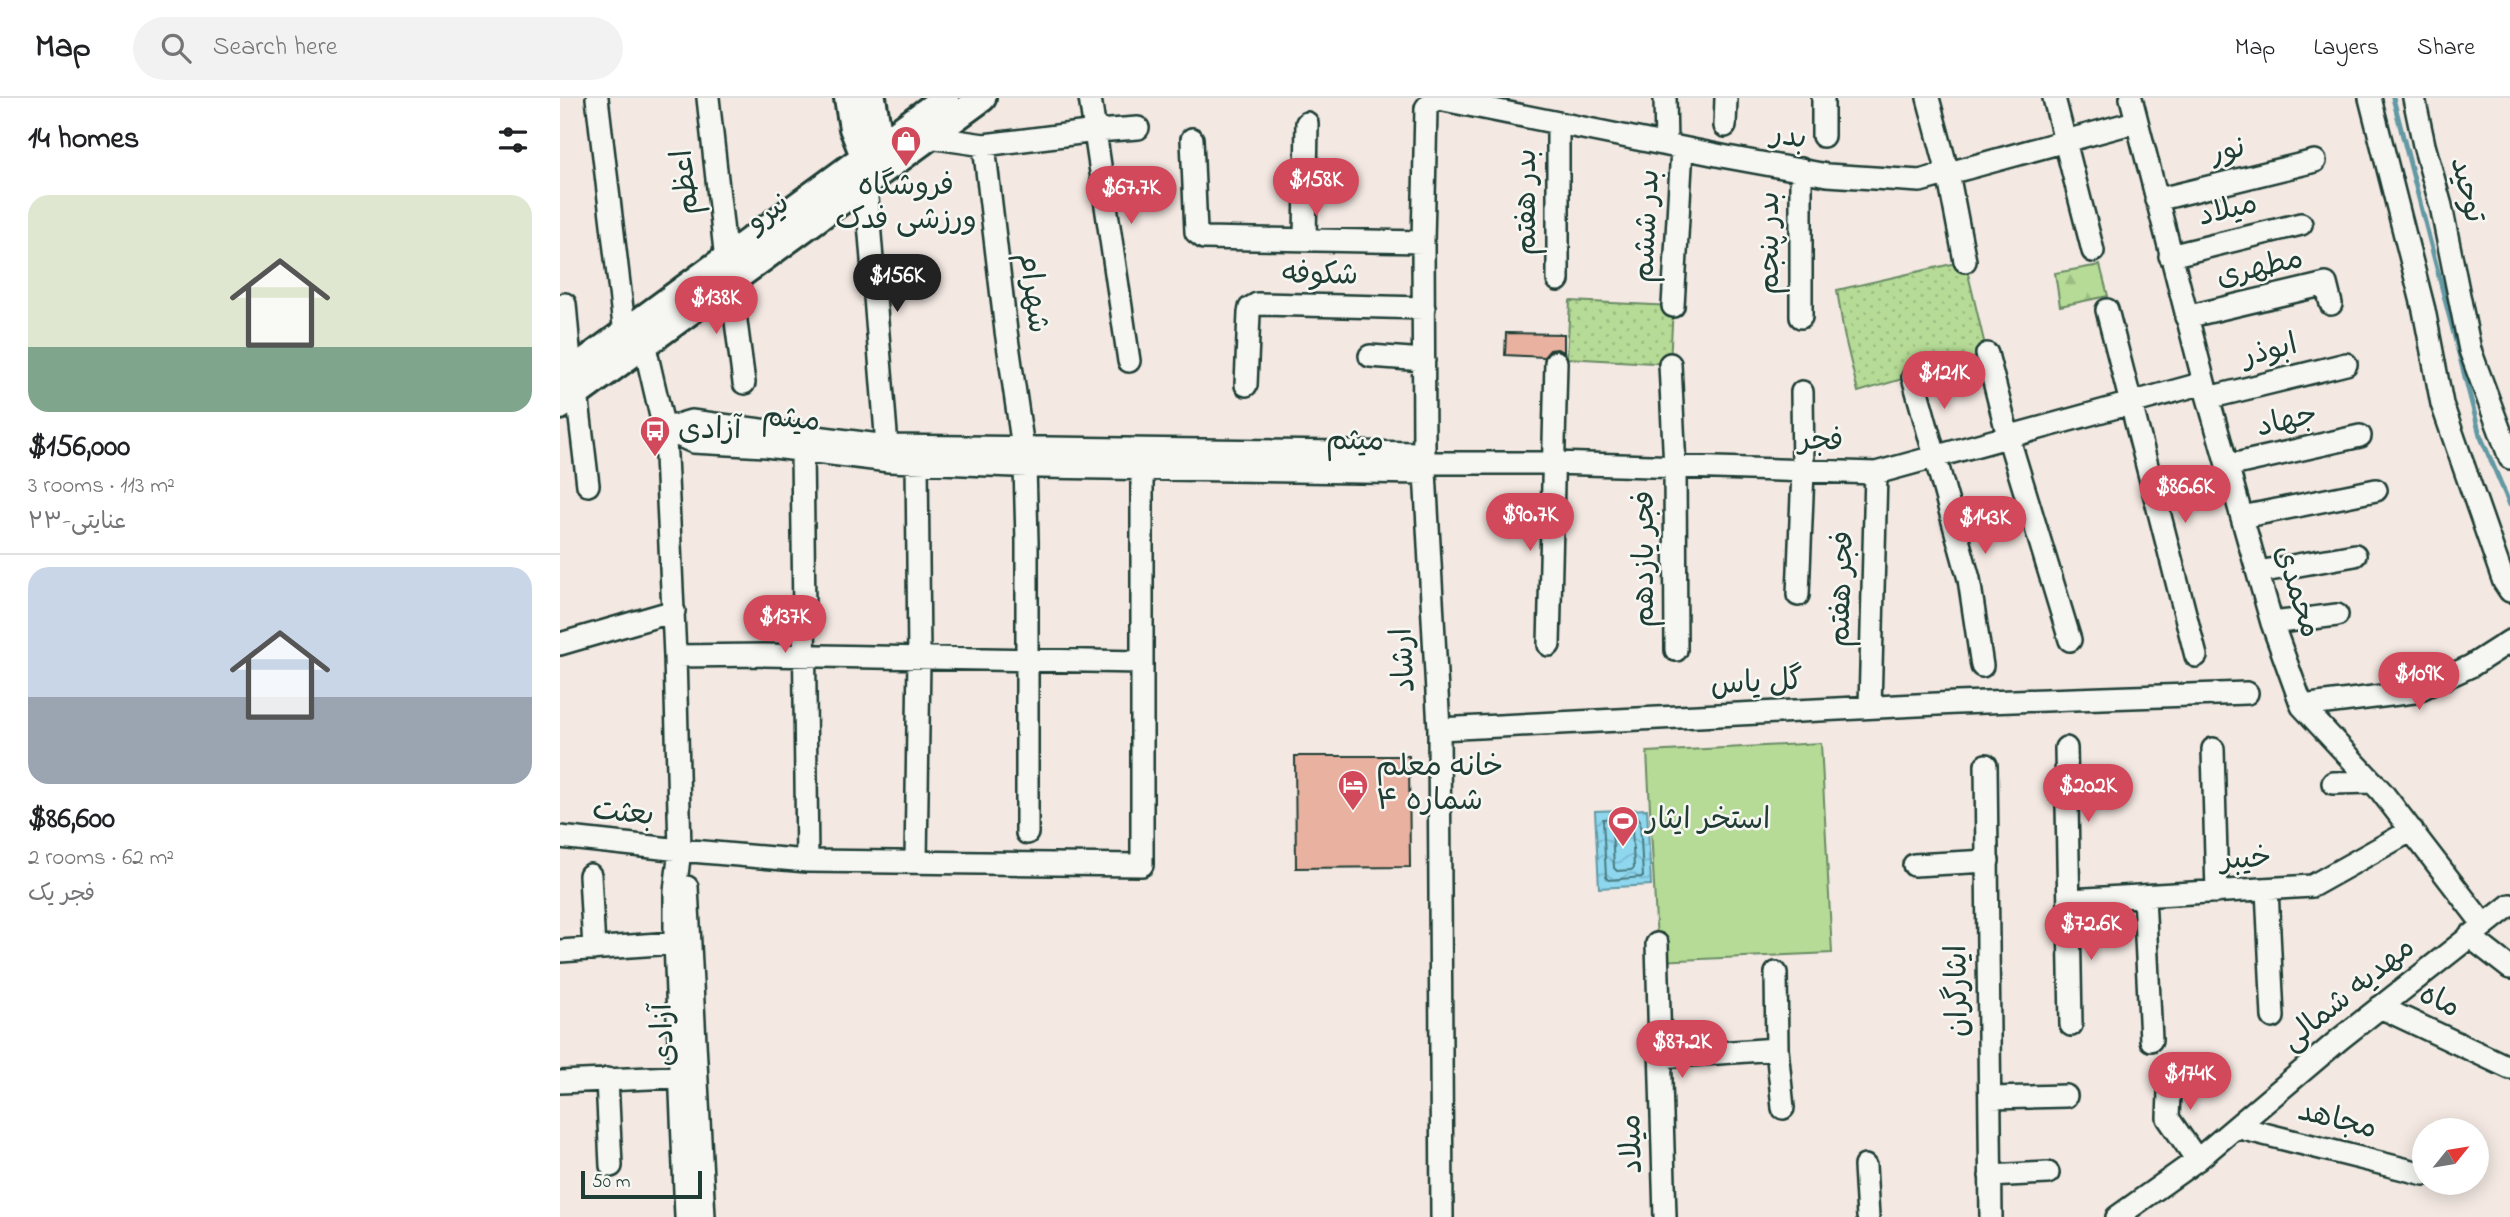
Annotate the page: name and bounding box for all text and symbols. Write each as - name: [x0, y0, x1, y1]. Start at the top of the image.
- search box: [133, 17, 623, 80]
- text: Map: [35, 24, 91, 72]
- icon: search: [157, 29, 195, 67]
- text: Search here: [213, 29, 337, 67]
- text: Map: [2235, 31, 2275, 66]
- text: Layers: [2313, 31, 2379, 66]
- text: Share: [2417, 31, 2475, 66]
- street label: بدر: [1765, 113, 1810, 163]
- text: 14 homes: [28, 118, 139, 162]
- icon: filters: [494, 121, 532, 159]
- shop icon: فروشگاه ورزشی فدک: [889, 124, 923, 168]
- street label: نور: [2205, 126, 2250, 178]
- street label: اعظم: [662, 147, 712, 217]
- street label: بدر هفتم: [1506, 148, 1550, 256]
- street label: توحید: [2437, 152, 2495, 228]
- pin: $158K: [1267, 158, 1365, 218]
- text: $158K: [1289, 164, 1343, 197]
- place label: فروشگاه ورزشی فدک: [835, 165, 977, 243]
- pin: $67.7K: [1074, 166, 1188, 226]
- street label: بدر ششم: [1623, 168, 1673, 284]
- text: $67.7K: [1102, 172, 1160, 205]
- street label: میلاد: [2194, 182, 2262, 240]
- street label: نیرو: [737, 183, 800, 246]
- street label: بدر پنجم: [1749, 191, 1793, 295]
- street label: مطهری: [2212, 238, 2308, 300]
- icon: home: [217, 240, 343, 366]
- street label: شهرام: [1005, 250, 1059, 336]
- street label: شکوفه: [1282, 253, 1358, 299]
- pin: $156K: [848, 254, 946, 314]
- text: $156K: [869, 260, 925, 293]
- pin: $138K: [667, 276, 765, 336]
- text: $138K: [691, 282, 741, 315]
- street label: ابوذر: [2235, 324, 2302, 381]
- pin: $121K: [1895, 352, 1993, 411]
- text: $121K: [1918, 357, 1970, 390]
- street label: جهاد: [2252, 394, 2322, 450]
- street label: میثم: [760, 395, 822, 445]
- place label: آزادی: [678, 409, 743, 453]
- bus stop icon: آزادی: [638, 414, 672, 458]
- street label: میثم: [1325, 419, 1385, 465]
- street label: فجر: [1795, 420, 1844, 464]
- text: $156,000: [28, 426, 130, 470]
- pin: $86.6K: [2128, 466, 2242, 525]
- text: 3 rooms · 113 m²: [28, 470, 175, 503]
- text: $86.6K: [2156, 471, 2214, 504]
- street label: فجر یازدهم: [1624, 490, 1668, 628]
- pin: $90.7K: [1473, 494, 1587, 553]
- pin: $143K: [1936, 496, 2034, 556]
- text: $90.7K: [1502, 499, 1558, 532]
- text: $143K: [1959, 502, 2011, 535]
- text: ۲۳-عنایتی: [28, 506, 126, 539]
- street label: فجر هفتم: [1819, 530, 1867, 648]
- street label: محمدی: [2261, 540, 2331, 644]
- pin: $137K: [736, 596, 834, 655]
- text: $137K: [759, 601, 811, 634]
- icon: home: [217, 612, 343, 738]
- street label: ارشاد: [1381, 627, 1429, 693]
- pin: $109K: [2370, 652, 2468, 712]
- text: $109K: [2394, 658, 2444, 691]
- street label: گل یاس: [1710, 660, 1804, 708]
- place label: خانه معلم شماره ۴: [1376, 746, 1503, 824]
- pin: $202K: [2039, 764, 2137, 824]
- hotel icon: خانه معلم شماره ۴: [1336, 768, 1370, 812]
- text: $202K: [2059, 770, 2117, 803]
- street label: بعثت: [590, 789, 656, 839]
- text: $86,600: [28, 798, 115, 842]
- place label: استخر ایثار: [1643, 799, 1770, 843]
- sports icon: استخر ایثار: [1606, 804, 1640, 848]
- street label: خیبر: [2216, 837, 2273, 883]
- text: 2 rooms · 62 m²: [28, 842, 174, 875]
- text: فجر یک: [28, 878, 95, 911]
- pin: $72.6K: [2034, 902, 2148, 962]
- text: $72.6K: [2061, 908, 2121, 941]
- street label: مهدیه شمالی: [2272, 927, 2426, 1063]
- street label: ایثارگران: [1936, 944, 1982, 1038]
- street label: ماه: [2411, 973, 2467, 1031]
- street label: آزادی: [641, 1001, 689, 1068]
- pin: $87.2K: [1625, 1020, 1739, 1080]
- text: $87.2K: [1652, 1026, 1712, 1059]
- pin: $174K: [2141, 1052, 2239, 1112]
- text: $174K: [2164, 1058, 2216, 1091]
- street label: مجاهد: [2293, 1090, 2381, 1152]
- street label: میلاد: [1610, 1113, 1656, 1175]
- north arrow: [2412, 1118, 2488, 1195]
- map controls: [2412, 1118, 2489, 1195]
- scale bar: [581, 1168, 702, 1200]
- text: 50 m: [592, 1169, 631, 1196]

